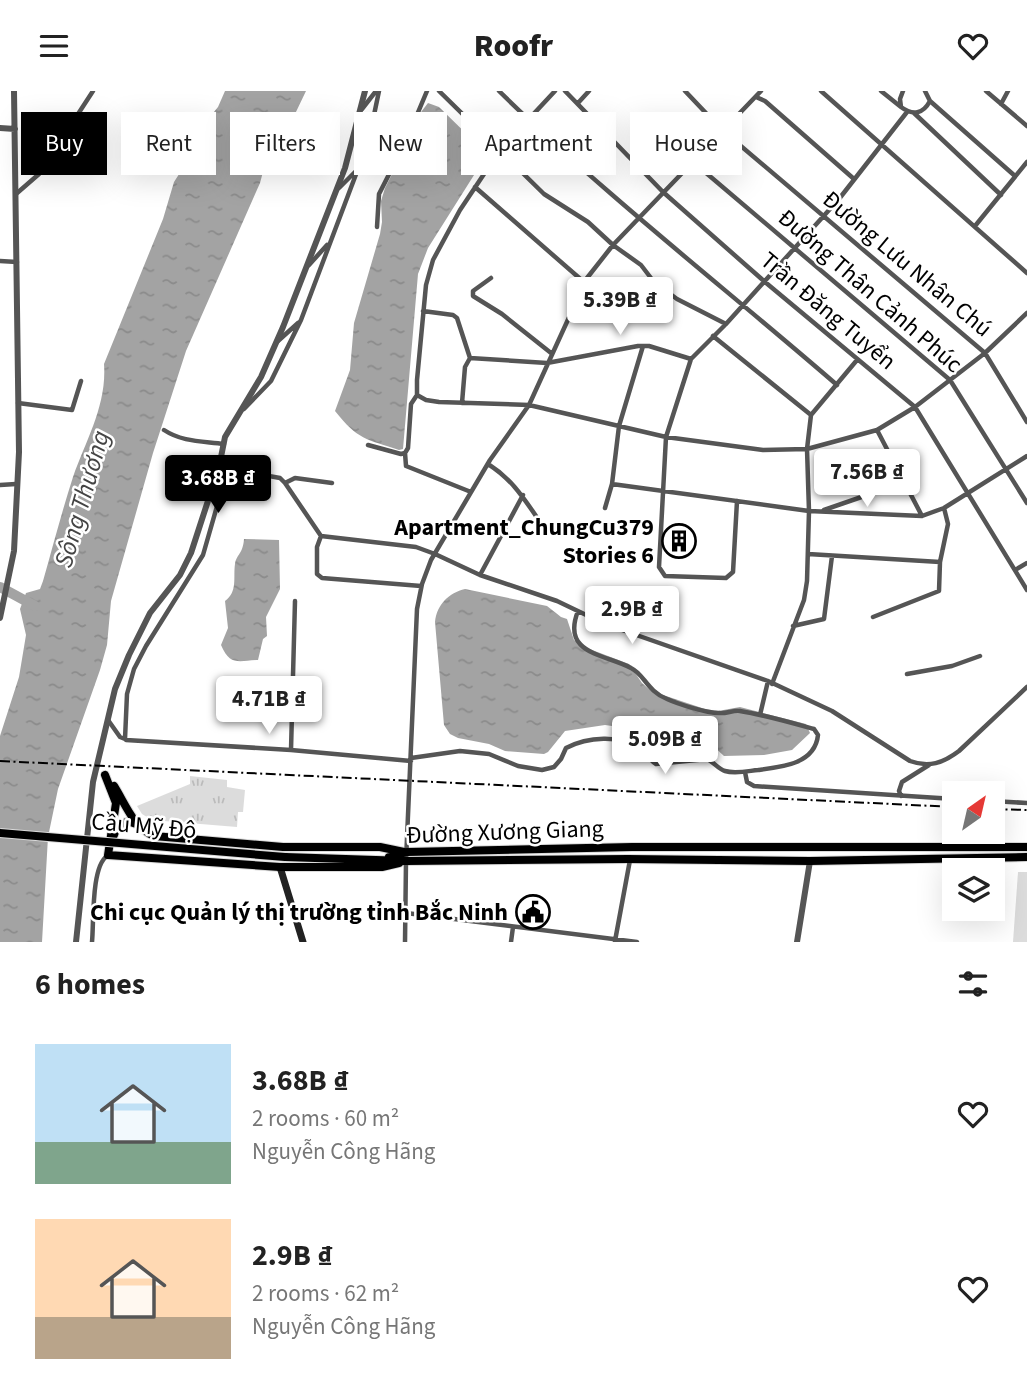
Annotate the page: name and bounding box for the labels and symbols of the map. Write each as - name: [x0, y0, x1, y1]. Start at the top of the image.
- street label: Đường Lưu Nhân Chú: [815, 182, 999, 346]
- street label: Đường Thân Cảnh Phúc: [770, 201, 970, 381]
- street label: Trần Đăng Tuyển: [752, 244, 904, 378]
- pin: 5.39B ₫: [555, 278, 685, 337]
- water label: Sông Thương: [45, 426, 119, 572]
- pin: 7.56B ₫: [802, 449, 932, 509]
- pin: 3.68B ₫: [153, 455, 283, 515]
- place label: Apartment_ChungCu379 Stories 6: [393, 510, 654, 573]
- building icon: Apartment_ChungCu379 Stories 6: [660, 522, 698, 560]
- pin: 2.9B ₫: [575, 587, 689, 646]
- pin: 4.71B ₫: [204, 677, 334, 736]
- pin: 5.09B ₫: [600, 717, 730, 776]
- north arrow: [942, 781, 1004, 843]
- street label: Cầu Mỹ Độ: [90, 804, 198, 848]
- street label: Đường Xương Giang: [406, 811, 604, 853]
- public building icon: Chi cục Quản lý thị trường tỉnh Bắc Ninh: [514, 893, 552, 931]
- place label: Chi cục Quản lý thị trường tỉnh Bắc Ninh: [90, 895, 508, 930]

